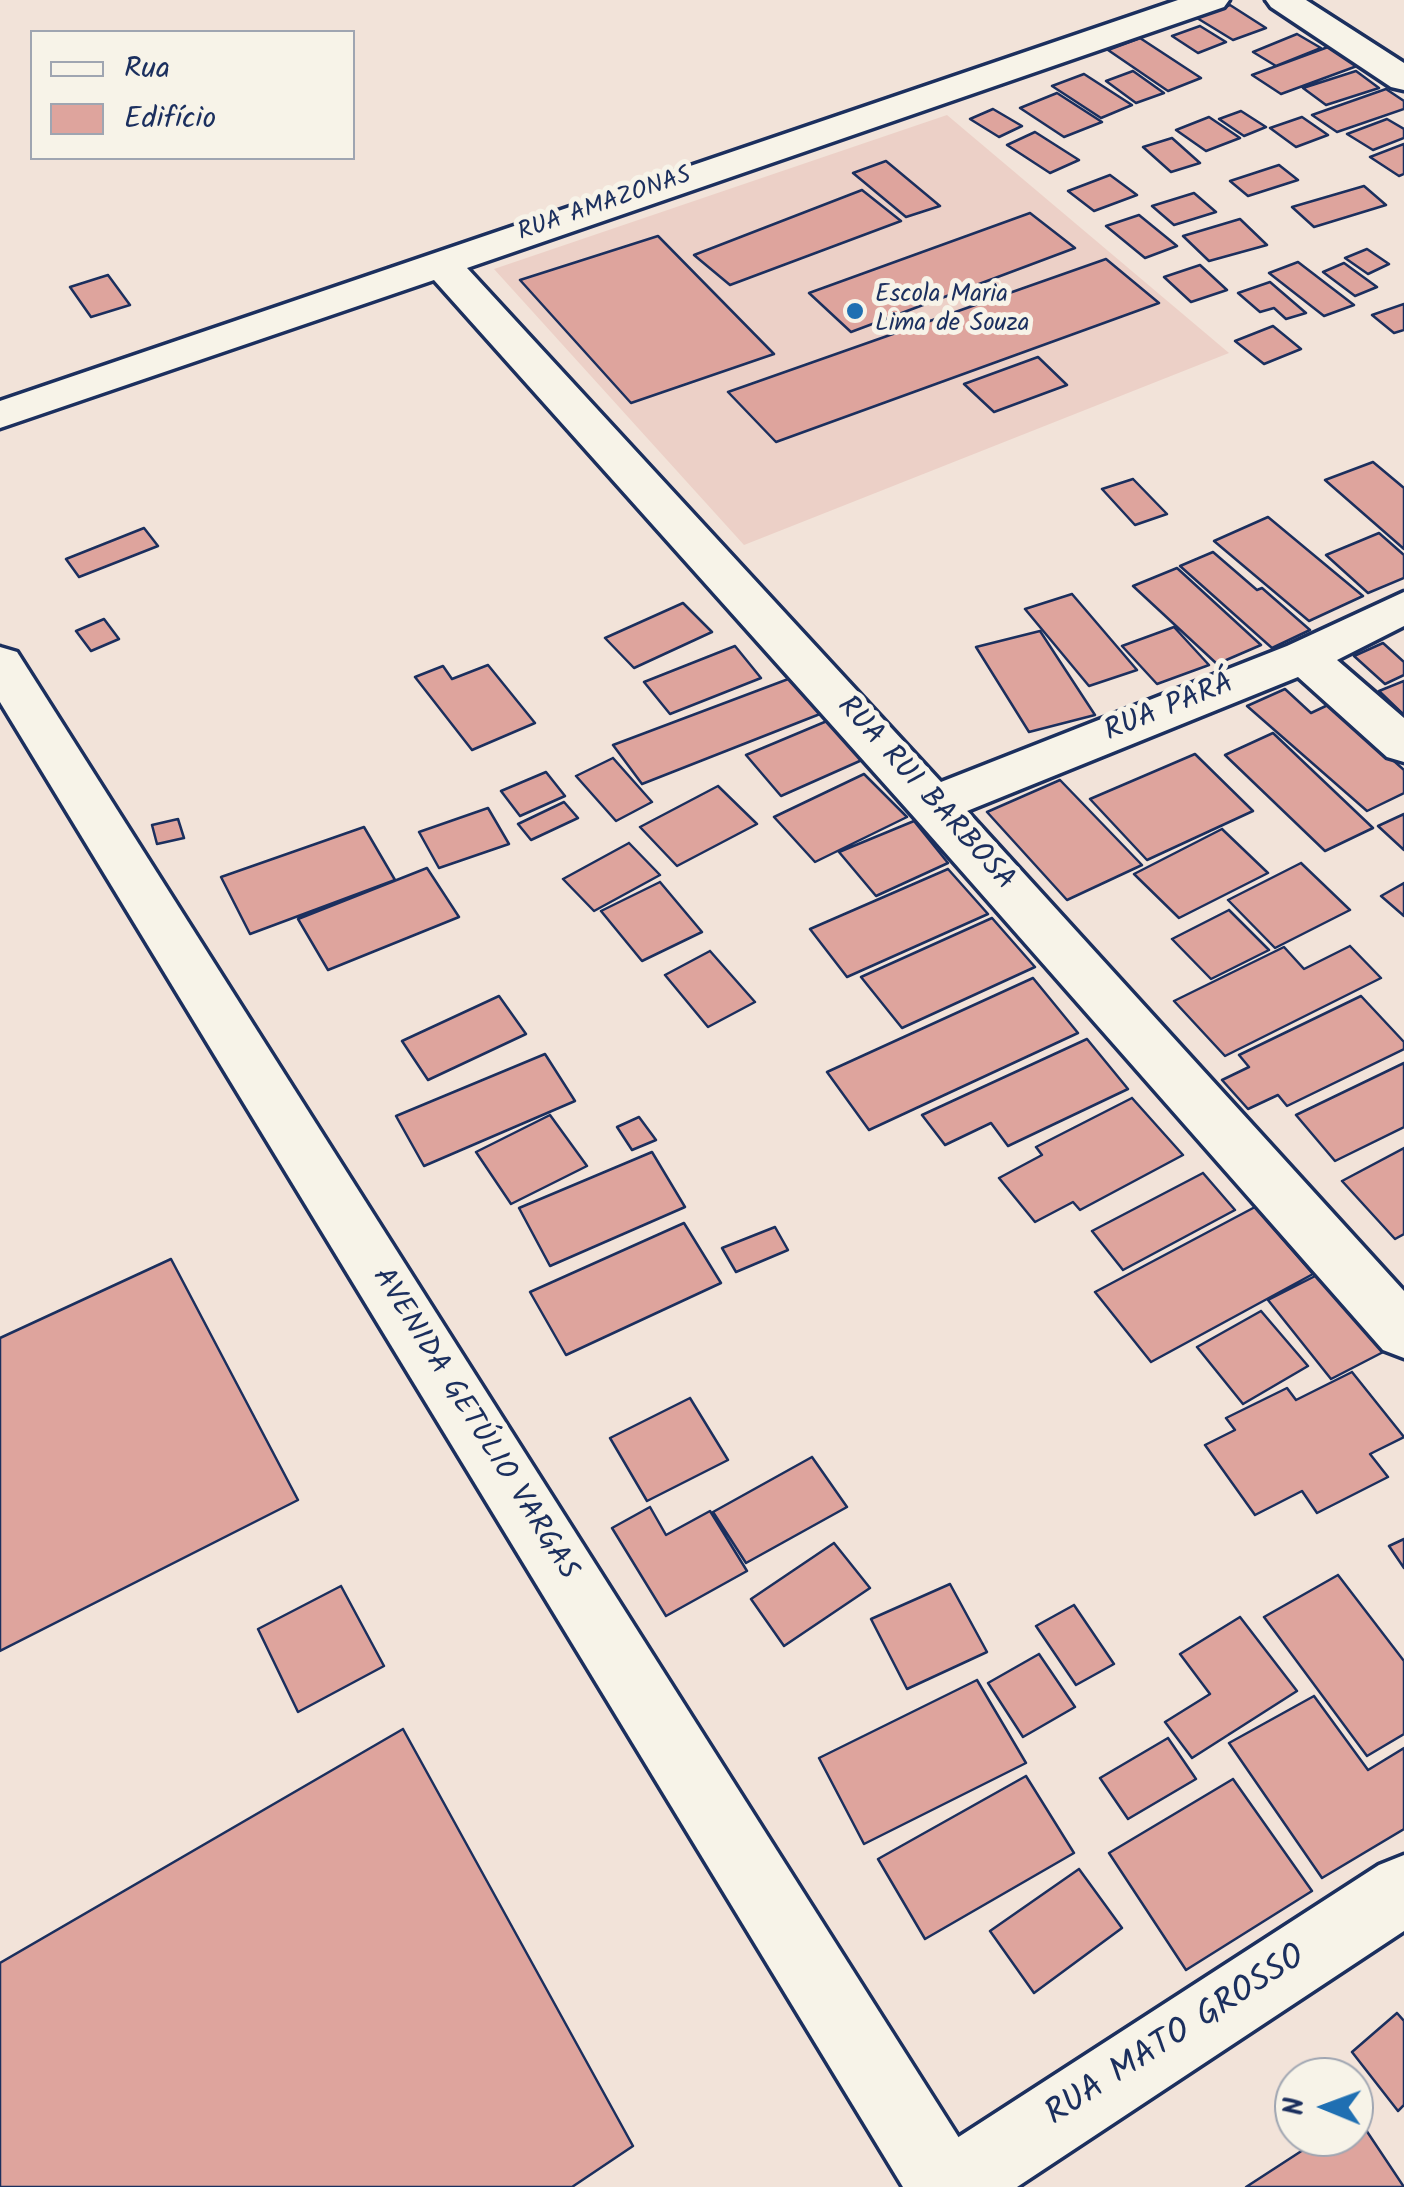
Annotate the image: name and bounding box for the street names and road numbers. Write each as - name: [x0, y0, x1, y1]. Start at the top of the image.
- street label: RUA AMAZONAS: [514, 162, 696, 250]
- street label: RUA PARÁ: [1100, 668, 1240, 752]
- street label: RUA RUI BARBOSA: [827, 690, 1021, 900]
- street label: AVENIDA GETÚLIO VARGAS: [362, 1262, 584, 1588]
- street label: RUA MATO GROSSO: [1039, 1938, 1315, 2138]

